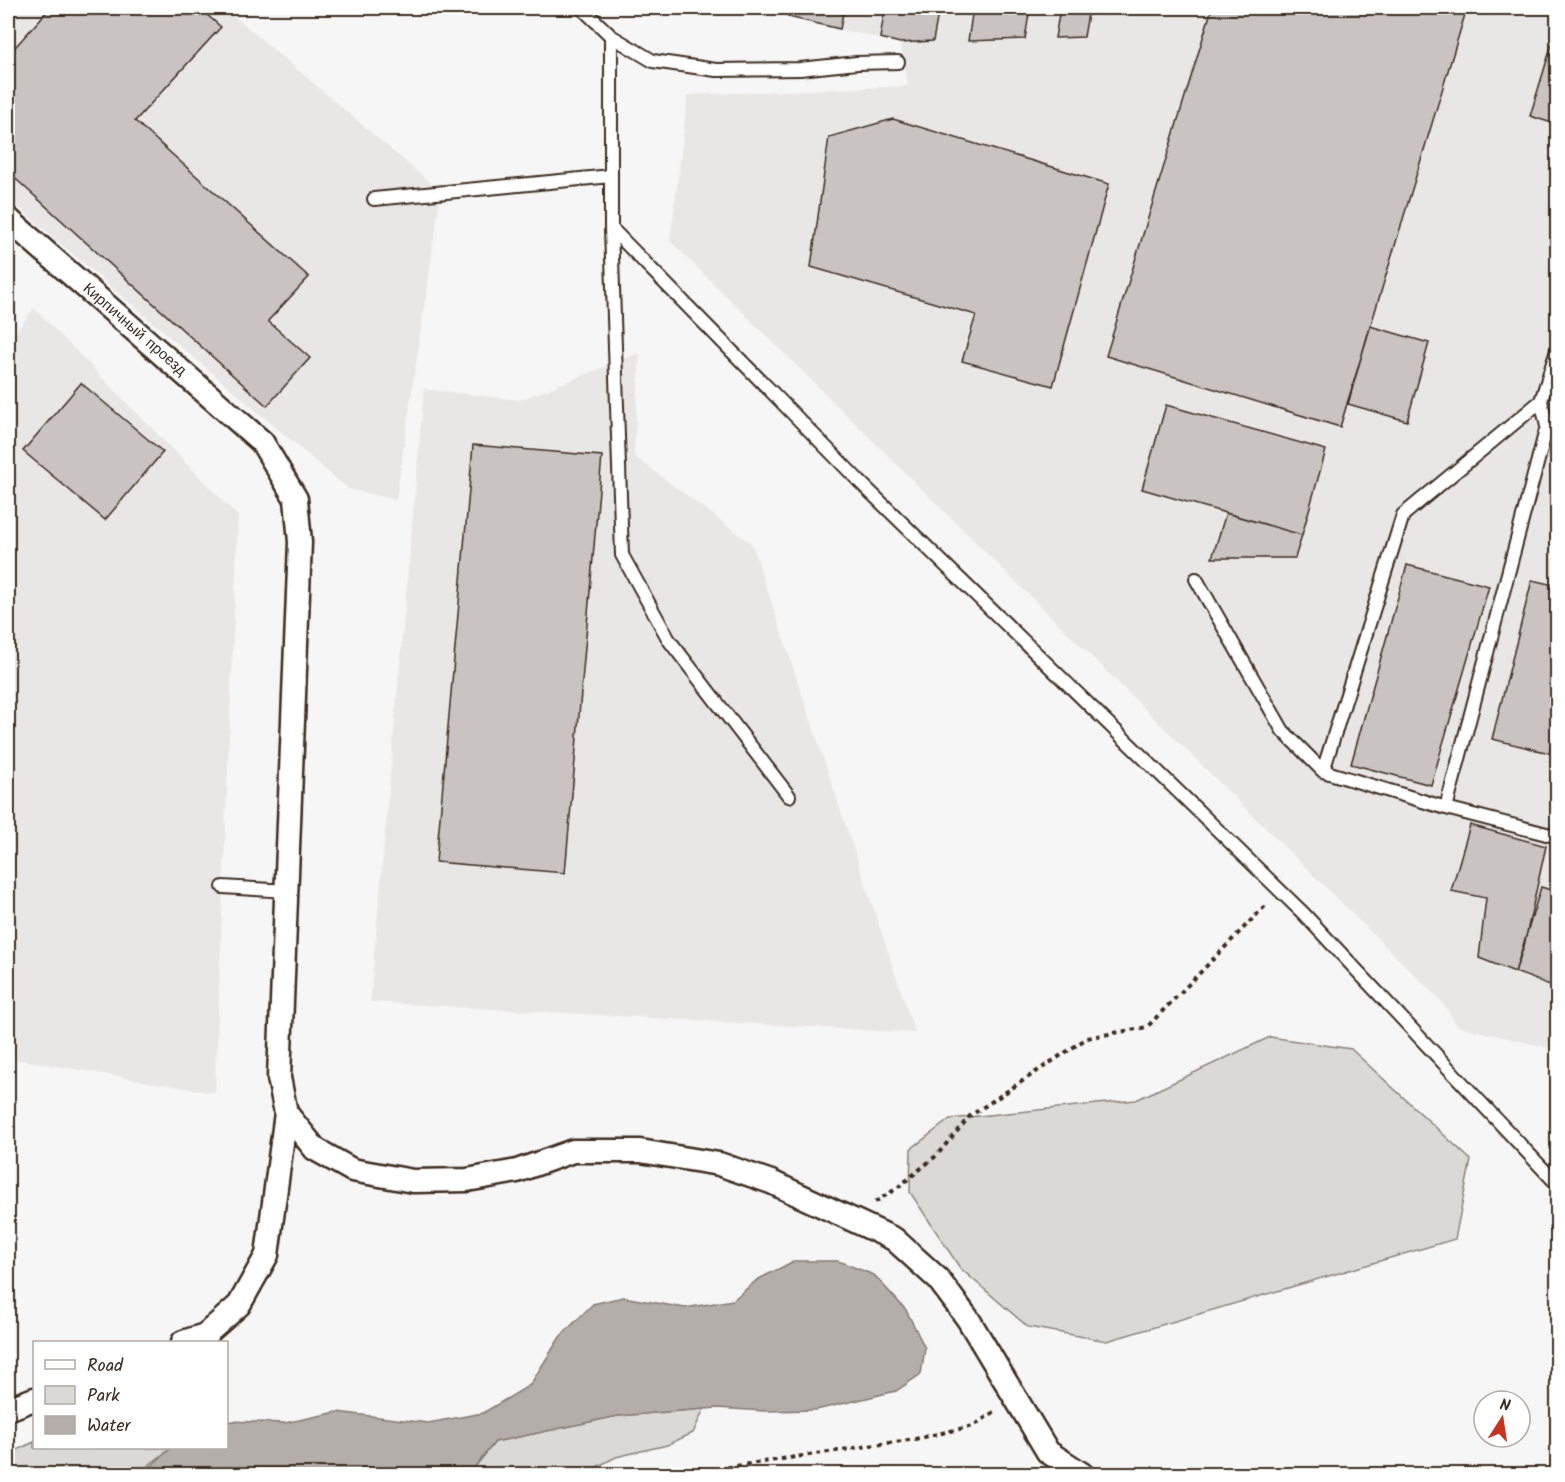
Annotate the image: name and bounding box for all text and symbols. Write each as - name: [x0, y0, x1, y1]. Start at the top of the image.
- street label: Кирпичный проезд: [77, 277, 192, 382]
- legend: [33, 1341, 228, 1449]
- text: Road: [87, 1352, 124, 1381]
- text: Park: [87, 1382, 120, 1411]
- north arrow: [1472, 1389, 1532, 1449]
- text: N: [1497, 1393, 1512, 1419]
- text: Water: [87, 1412, 132, 1441]

